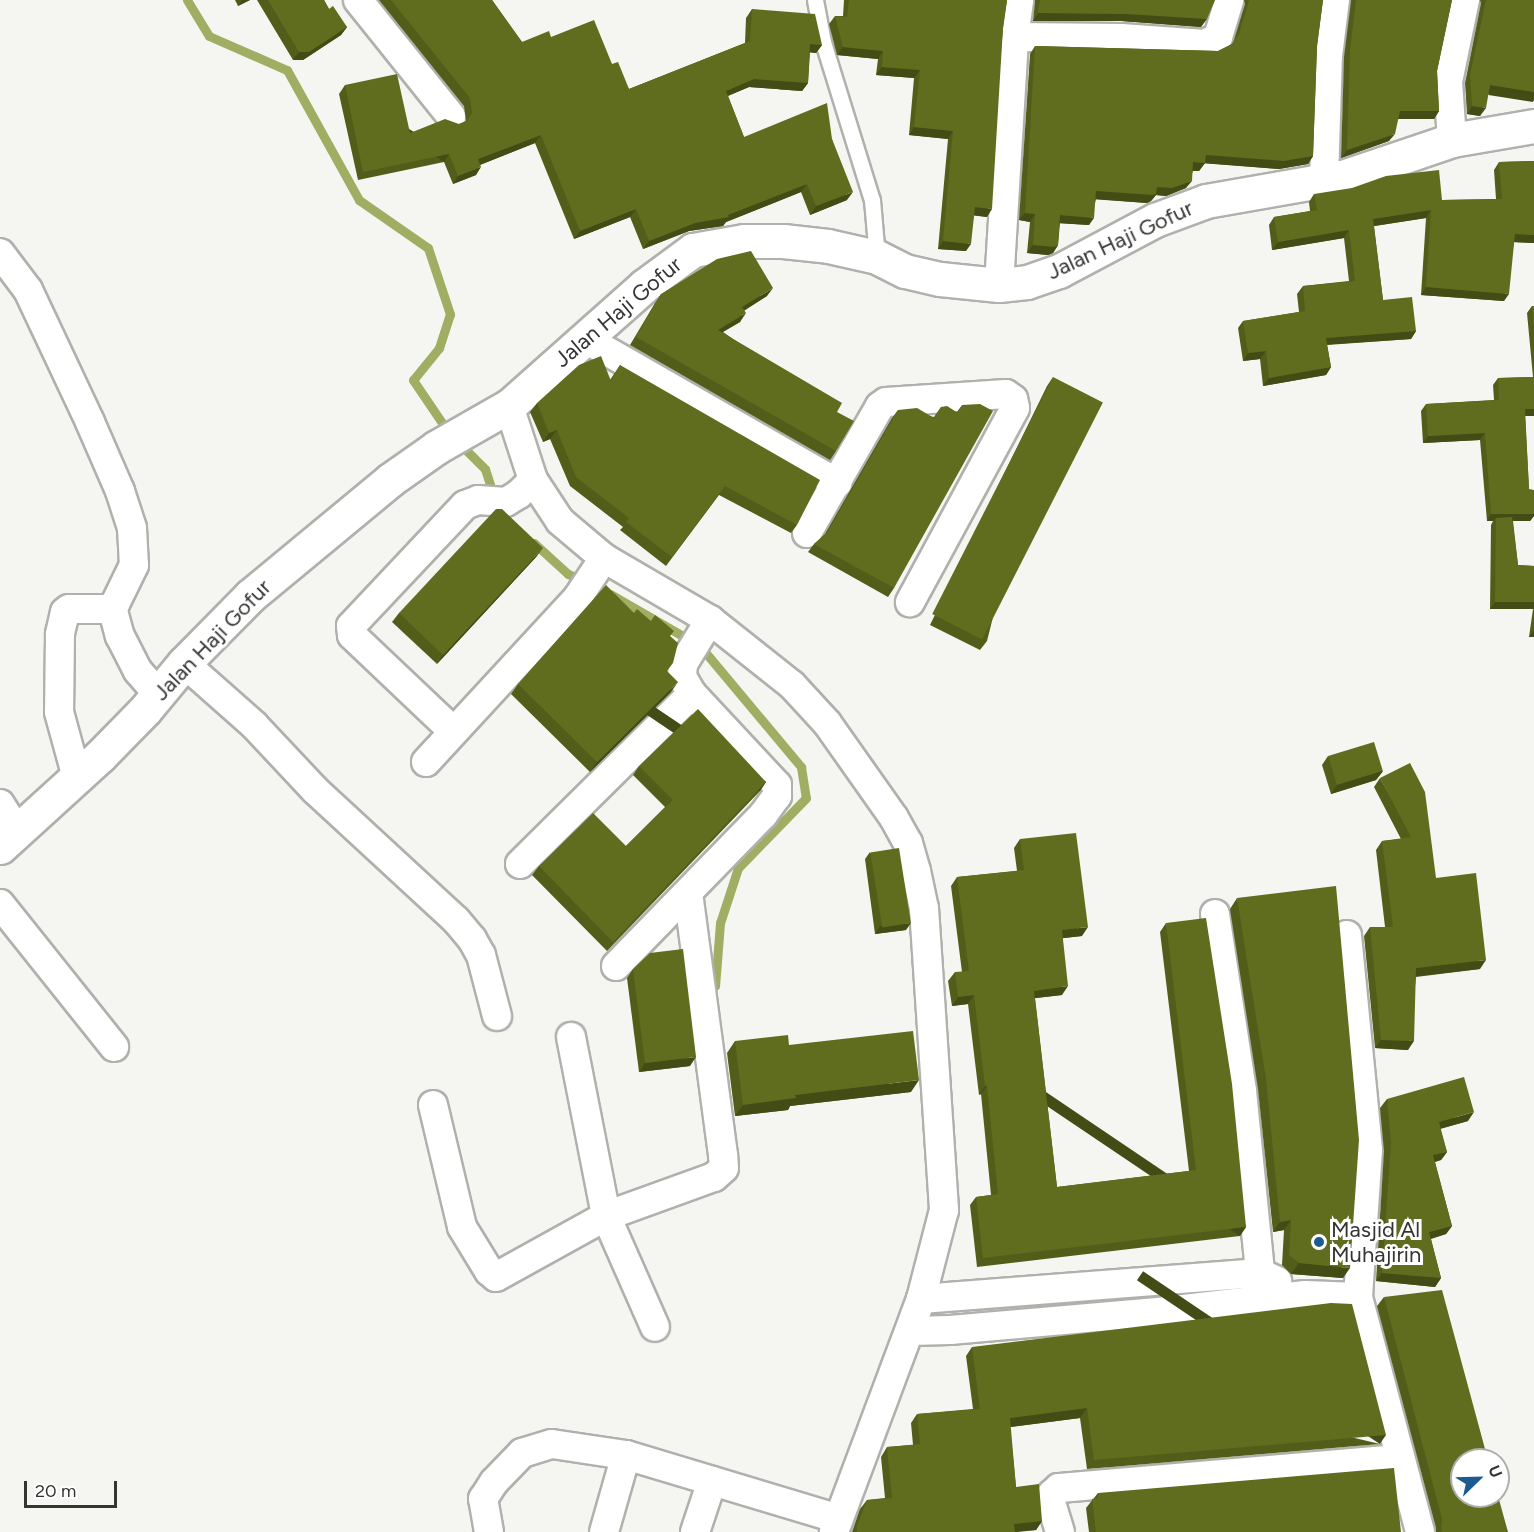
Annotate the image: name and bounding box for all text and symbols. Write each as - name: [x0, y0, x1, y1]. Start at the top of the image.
- street label: Jalan Haji Gofur: [1043, 195, 1197, 285]
- street label: Jalan Haji Gofur: [549, 251, 687, 373]
- street label: Jalan Haji Gofur: [148, 574, 276, 706]
- place label: Masjid Al Muhajirin: [1331, 1216, 1421, 1268]
- marker: Masjid Al Muhajirin: [1312, 1235, 1326, 1249]
- north arrow: [1450, 1448, 1510, 1508]
- text: U: [1484, 1463, 1506, 1480]
- scale bar: [27, 1469, 120, 1507]
- text: 20 m: [35, 1480, 76, 1502]

